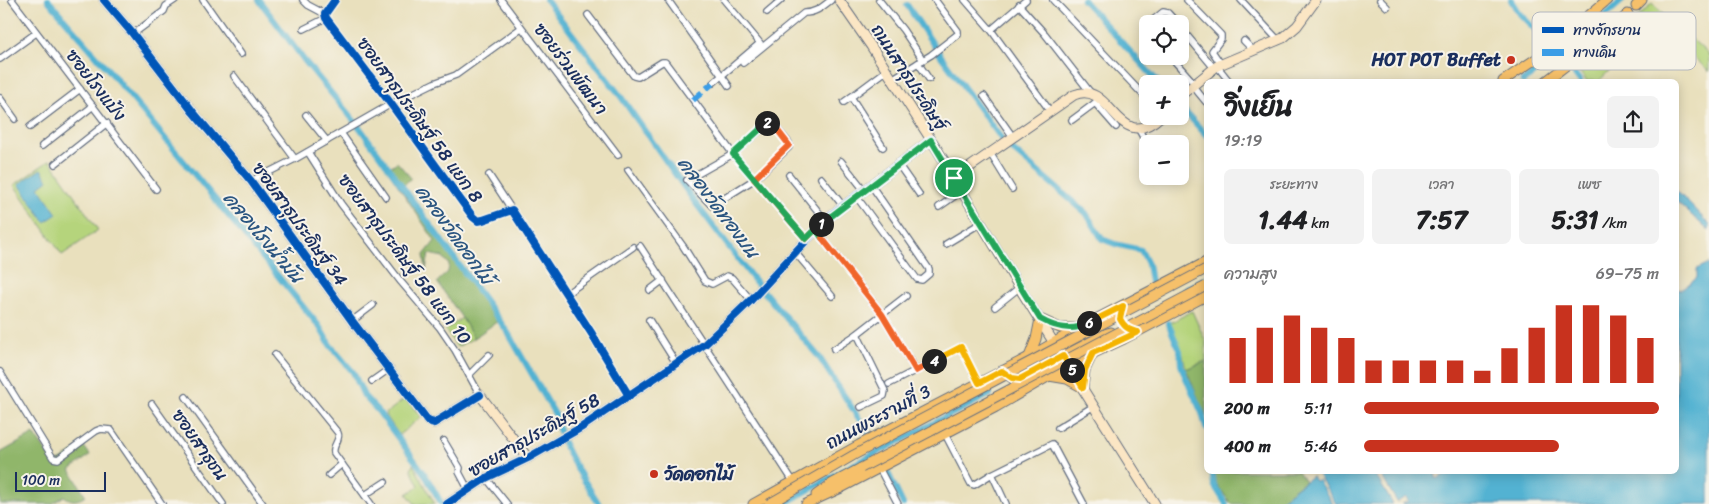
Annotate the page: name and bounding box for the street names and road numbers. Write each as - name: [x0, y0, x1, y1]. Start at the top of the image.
- street label: ซอยร่วมพัฒนา: [525, 16, 617, 122]
- street label: ถนนสาธุประดิษฐ์: [862, 17, 957, 140]
- street label: ซอยสาธุประดิษฐ์ 58 แยก 8: [348, 30, 492, 210]
- street label: ซอยโรงแป้ง: [57, 42, 135, 129]
- street label: ซอยสาธุประดิษฐ์ 34: [244, 155, 356, 293]
- street label: ซอยสาธุประดิษฐ์ 58 แยก 10: [330, 166, 480, 352]
- street label: ถนนพระรามที่ 3: [819, 375, 937, 458]
- street label: ซอยสาธุประดิษฐ์ 58: [462, 384, 606, 486]
- street label: ซอยสาธุชน: [163, 402, 237, 488]

